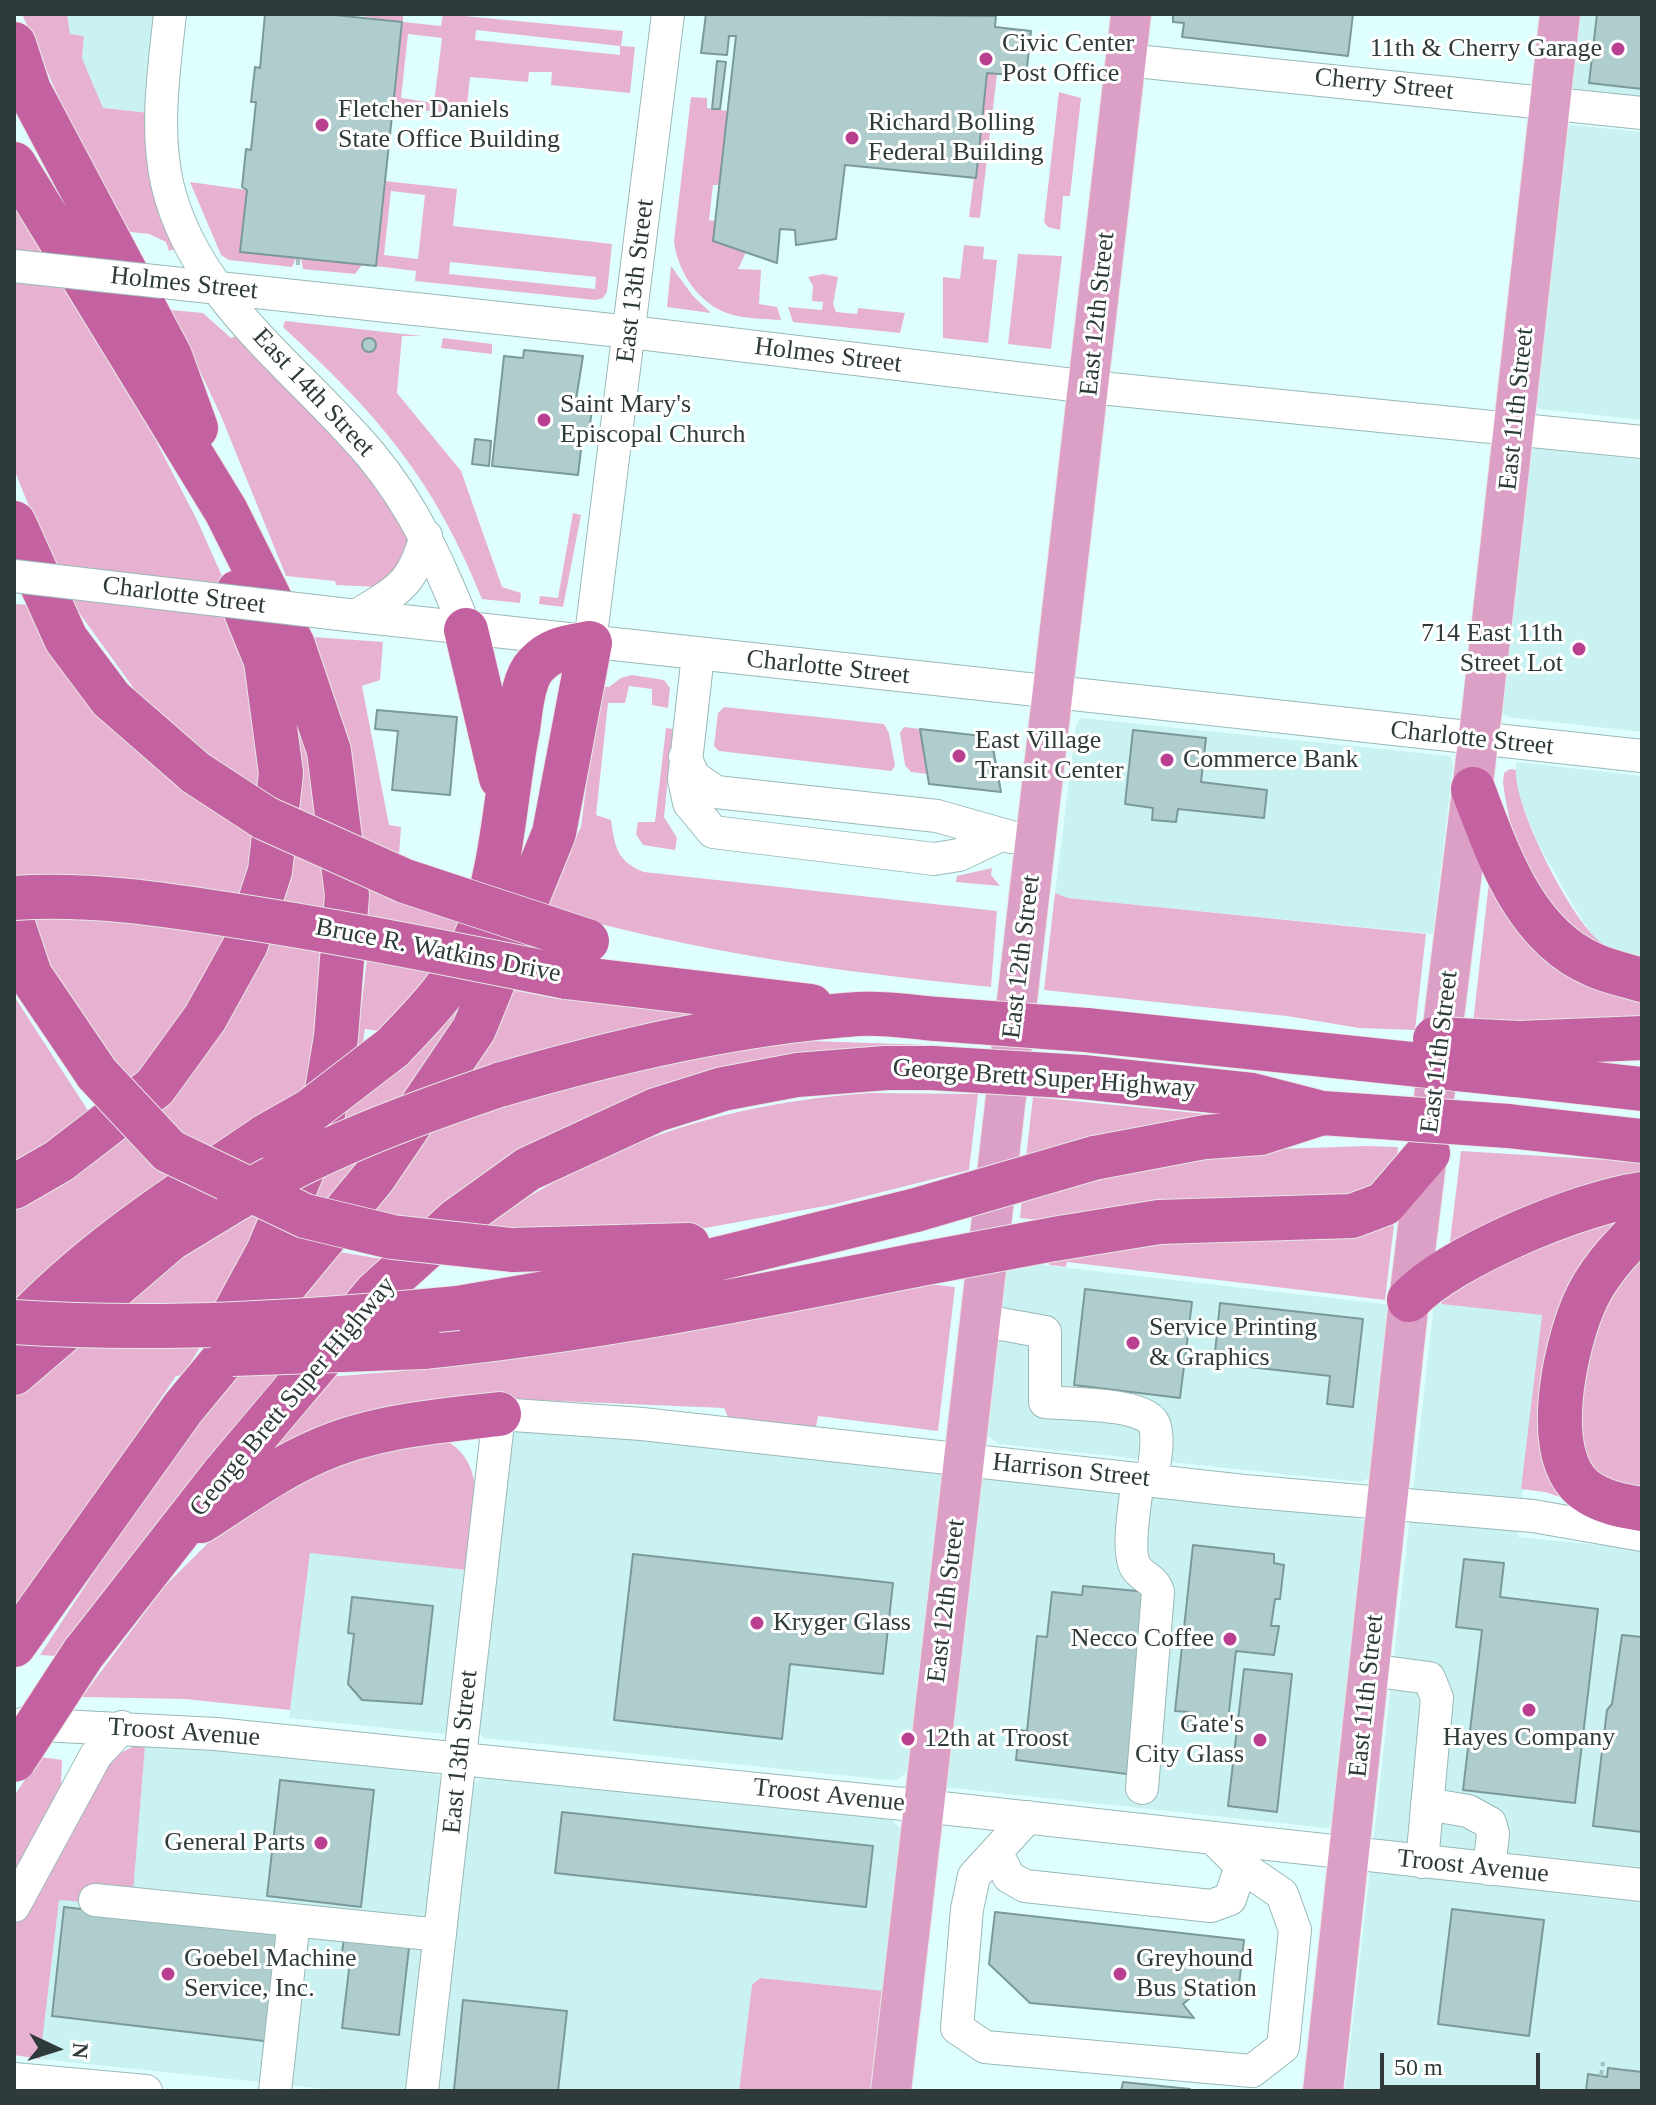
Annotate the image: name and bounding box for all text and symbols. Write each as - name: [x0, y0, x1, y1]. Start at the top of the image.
- place label: Civic Center Post Office: [1002, 28, 1134, 90]
- place label: 11th & Cherry Garage: [1370, 33, 1602, 65]
- marker: 11th & Cherry Garage: [1609, 40, 1627, 58]
- marker: Civic Center Post Office: [977, 50, 995, 68]
- street label: Cherry Street: [1313, 62, 1455, 108]
- place label: Fletcher Daniels State Office Building: [338, 94, 560, 156]
- place label: Richard Bolling Federal Building: [868, 107, 1043, 168]
- marker: Fletcher Daniels State Office Building: [313, 116, 331, 134]
- marker: Richard Bolling Federal Building: [843, 129, 861, 147]
- street label: East 13th Street: [610, 197, 662, 365]
- street label: East 12th Street: [1074, 231, 1122, 397]
- street label: Holmes Street: [109, 261, 259, 307]
- street label: East 14th Street: [245, 322, 381, 464]
- street label: East 11th Street: [1493, 326, 1541, 492]
- street label: Holmes Street: [753, 331, 903, 381]
- place label: Saint Mary's Episcopal Church: [560, 389, 746, 450]
- marker: Saint Mary's Episcopal Church: [535, 411, 553, 429]
- street label: Charlotte Street: [101, 571, 267, 621]
- place label: 714 East 11th Street Lot: [1421, 618, 1563, 680]
- marker: 714 East 11th Street Lot: [1570, 640, 1588, 658]
- street label: Charlotte Street: [745, 644, 911, 692]
- street label: Charlotte Street: [1389, 715, 1555, 763]
- place label: East Village Transit Center: [975, 725, 1124, 786]
- place label: Commerce Bank: [1183, 744, 1358, 776]
- marker: East Village Transit Center: [950, 747, 968, 765]
- marker: Commerce Bank: [1158, 751, 1176, 769]
- street label: East 12th Street: [996, 873, 1048, 1041]
- street label: Bruce R. Watkins Drive: [313, 912, 563, 990]
- street label: East 11th Street: [1415, 969, 1465, 1135]
- street label: George Brett Super Highway: [892, 1053, 1196, 1105]
- street label: George Brett Super Highway: [184, 1271, 402, 1523]
- place label: Service Printing & Graphics: [1149, 1312, 1317, 1374]
- marker: Service Printing & Graphics: [1124, 1334, 1142, 1352]
- street label: Harrison Street: [991, 1447, 1151, 1495]
- street label: East 12th Street: [921, 1517, 973, 1685]
- place label: Kryger Glass: [773, 1607, 911, 1639]
- street label: East 11th Street: [1343, 1613, 1391, 1779]
- marker: Kryger Glass: [748, 1614, 766, 1632]
- place label: Necco Coffee: [1071, 1623, 1214, 1655]
- marker: Necco Coffee: [1221, 1630, 1239, 1648]
- street label: East 13th Street: [437, 1669, 485, 1835]
- marker: Hayes Company: [1520, 1701, 1538, 1719]
- place label: Gate's City Glass: [1135, 1709, 1244, 1770]
- street label: Troost Avenue: [107, 1712, 261, 1754]
- place label: Hayes Company: [1443, 1722, 1615, 1754]
- place label: 12th at Troost: [924, 1723, 1069, 1755]
- marker: 12th at Troost: [899, 1730, 917, 1748]
- marker: Gate's City Glass: [1251, 1731, 1269, 1749]
- street label: Troost Avenue: [752, 1773, 906, 1819]
- place label: General Parts: [164, 1827, 305, 1859]
- marker: General Parts: [312, 1834, 330, 1852]
- street label: Troost Avenue: [1396, 1844, 1550, 1890]
- place label: Goebel Machine Service, Inc.: [184, 1943, 357, 2004]
- place label: Greyhound Bus Station: [1136, 1943, 1257, 2004]
- marker: Goebel Machine Service, Inc.: [159, 1965, 177, 1983]
- marker: Greyhound Bus Station: [1111, 1965, 1129, 1983]
- north arrow: [16, 2009, 96, 2089]
- scale bar: [1384, 2037, 1544, 2087]
- text: N: [67, 2042, 93, 2059]
- text: 50 m: [1394, 2054, 1443, 2080]

